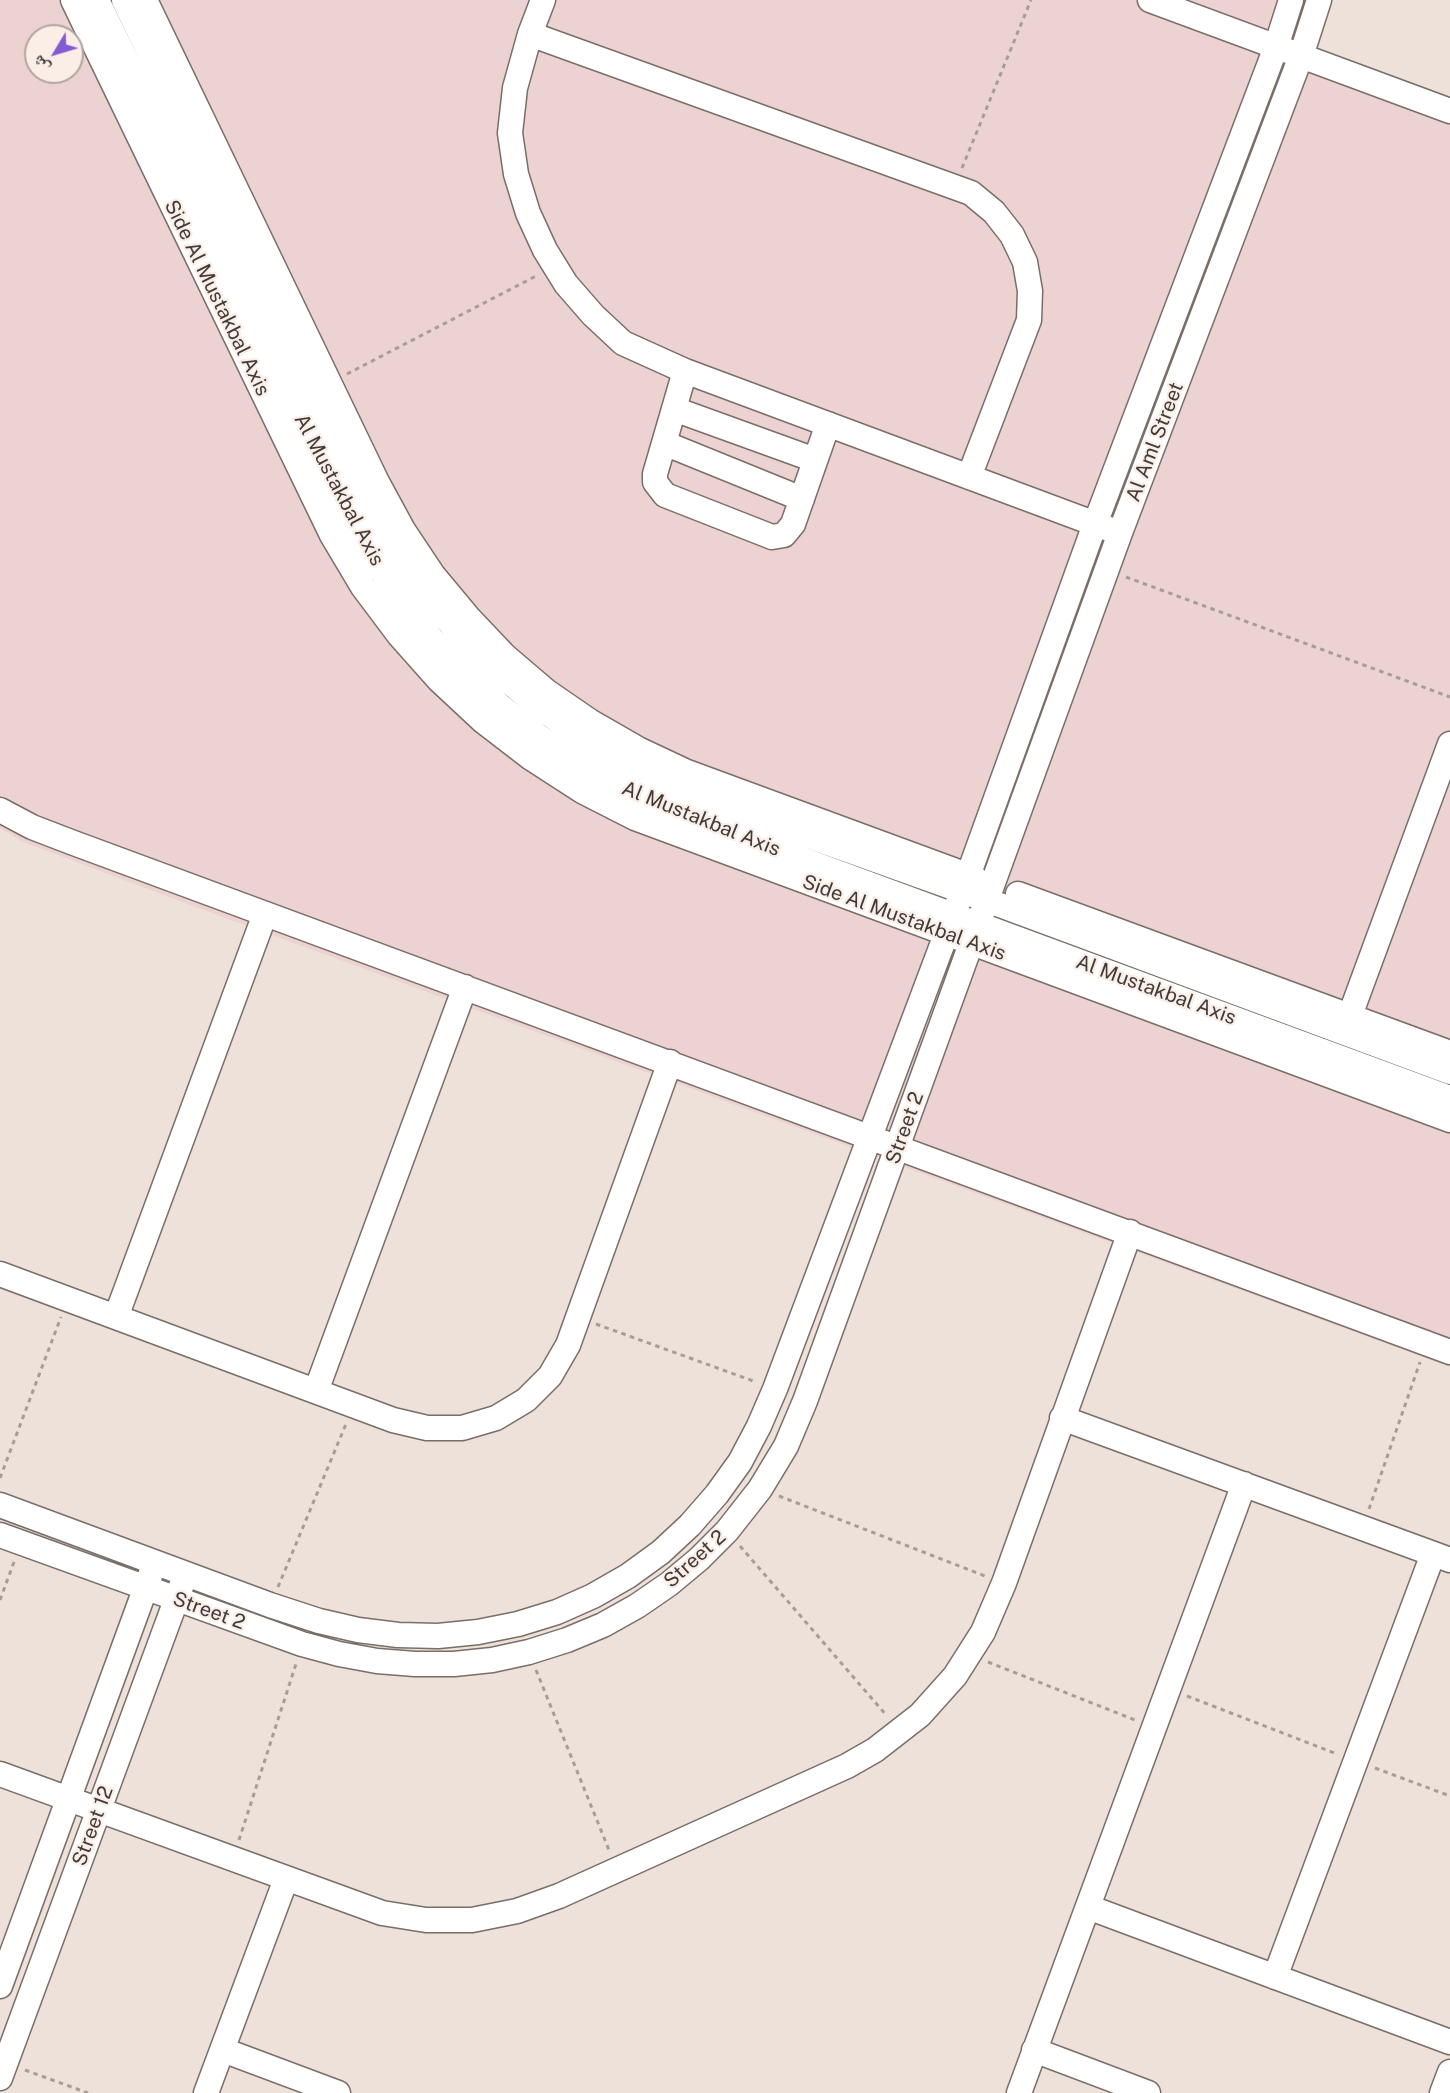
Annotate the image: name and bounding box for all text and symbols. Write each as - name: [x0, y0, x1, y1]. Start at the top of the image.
- north arrow: [24, 24, 84, 84]
- text: ش: [28, 52, 54, 77]
- street label: Side Al Mustakbal Axis: [159, 196, 275, 400]
- street label: Al Aml Street: [1121, 379, 1189, 505]
- street label: Al Mustakbal Axis: [289, 410, 389, 570]
- street label: Al Mustakbal Axis: [618, 776, 784, 862]
- street label: Side Al Mustakbal Axis: [799, 870, 1009, 966]
- street label: Al Mustakbal Axis: [1073, 950, 1239, 1030]
- street label: Street 2: [881, 1089, 929, 1167]
- street label: Street 2: [659, 1525, 731, 1593]
- street label: Street 2: [170, 1587, 248, 1635]
- street label: Street 12: [67, 1783, 119, 1869]

